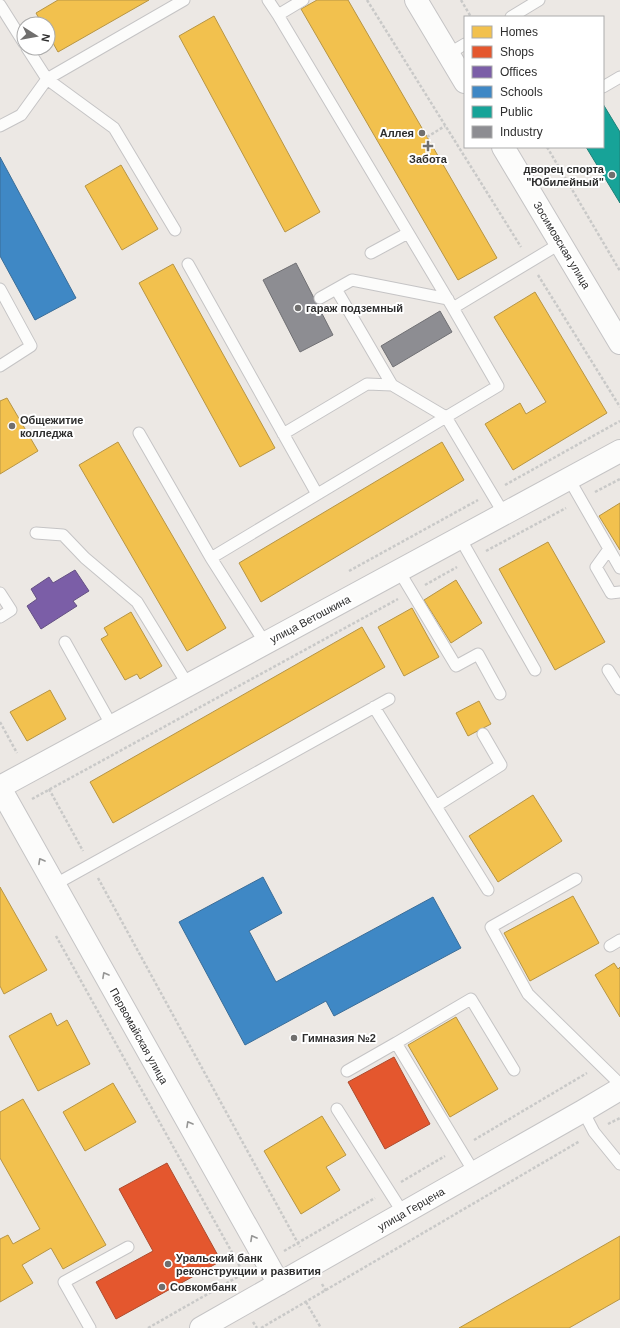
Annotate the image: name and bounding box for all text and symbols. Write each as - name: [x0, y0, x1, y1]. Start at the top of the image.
- north arrow: [16, 16, 56, 56]
- legend: [464, 16, 604, 148]
- text: Homes: [500, 25, 538, 39]
- text: N: [39, 33, 52, 43]
- text: Shops: [500, 45, 534, 59]
- text: Offices: [500, 65, 537, 79]
- text: Schools: [500, 85, 543, 99]
- text: Public: [500, 105, 533, 119]
- text: Industry: [500, 125, 543, 139]
- place label: Аллея: [380, 127, 414, 139]
- marker: Аллея: [417, 128, 427, 138]
- marker: Забота: [423, 141, 433, 151]
- place label: Забота: [409, 153, 448, 165]
- place label: дворец спорта "Юбилейный": [523, 163, 605, 188]
- marker: дворец спорта "Юбилейный": [607, 170, 617, 180]
- street label: Зосимовская улица: [531, 199, 593, 292]
- place label: гараж подземный: [306, 302, 403, 314]
- marker: гараж подземный: [293, 303, 303, 313]
- place label: Общежитие колледжа: [20, 414, 83, 439]
- marker: Общежитие колледжа: [7, 421, 17, 431]
- street label: улица Ветошкина: [268, 592, 353, 645]
- one-way arrow: [38, 858, 45, 865]
- one-way arrow: [102, 971, 109, 979]
- street label: Первомайская улица: [108, 986, 171, 1087]
- place label: Гимназия №2: [302, 1032, 376, 1044]
- marker: Гимназия №2: [289, 1033, 299, 1043]
- one-way arrow: [186, 1121, 193, 1129]
- street label: улица Герцена: [375, 1185, 447, 1233]
- one-way arrow: [250, 1235, 257, 1242]
- place label: Уральский банк реконструкции и развития: [176, 1252, 321, 1277]
- marker: Уральский банк реконструкции и развития: [163, 1259, 173, 1269]
- place label: Совкомбанк: [170, 1281, 237, 1293]
- marker: Совкомбанк: [157, 1282, 167, 1292]

